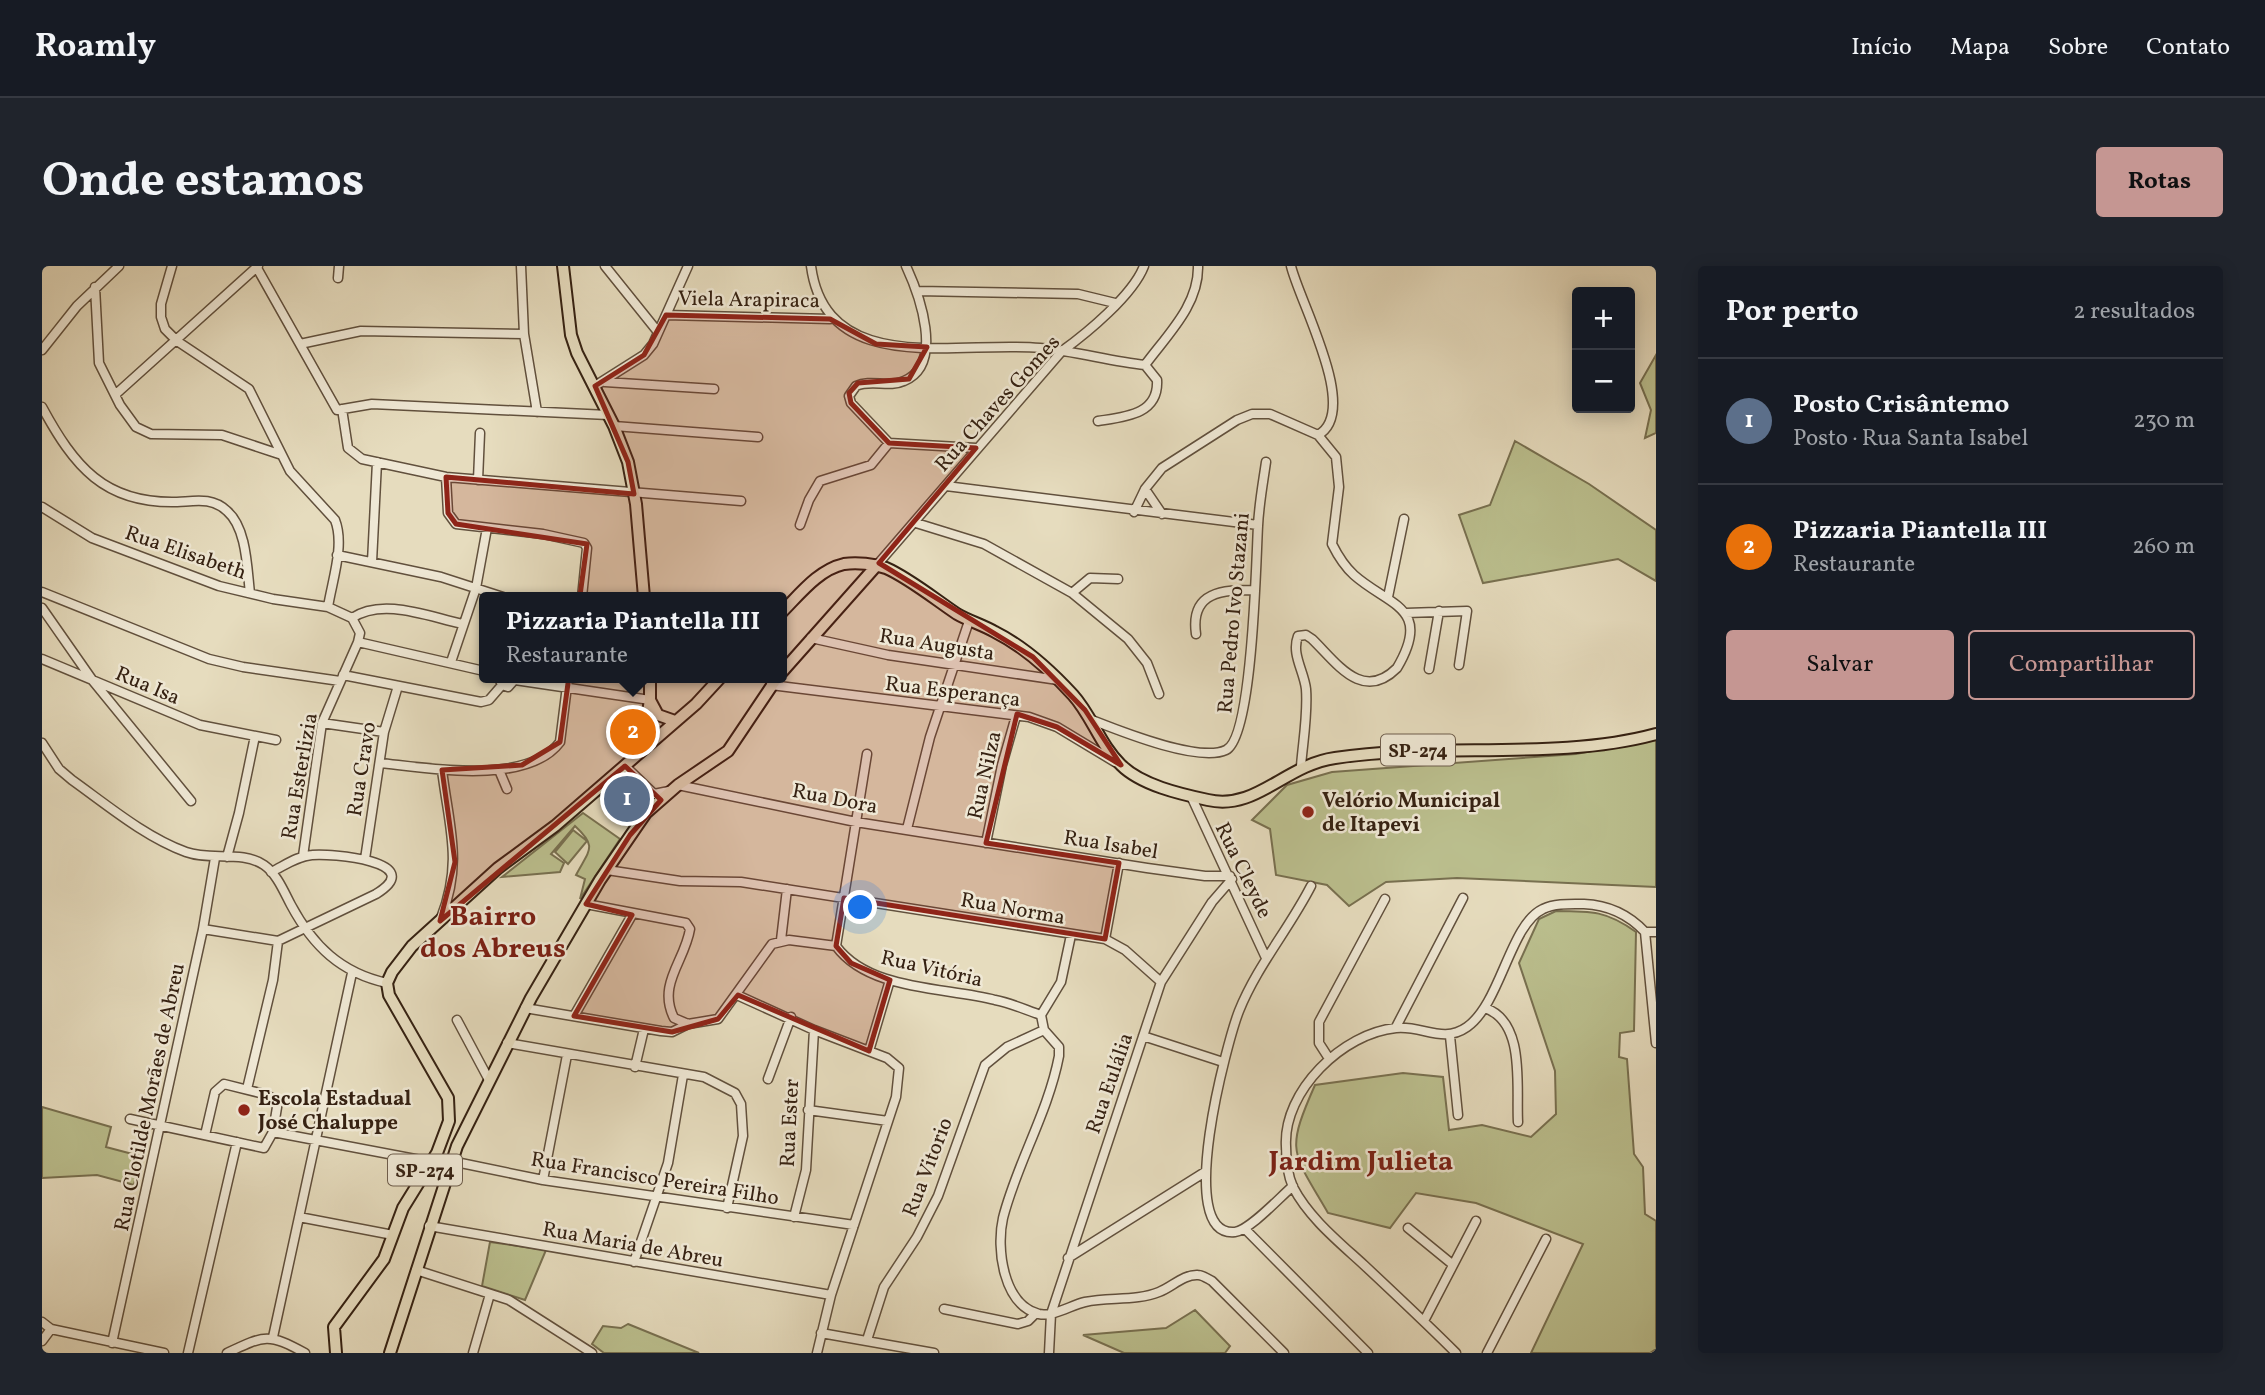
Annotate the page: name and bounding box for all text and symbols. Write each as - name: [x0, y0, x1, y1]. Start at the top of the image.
- text: Roamly: [35, 25, 156, 71]
- text: Início: [1851, 31, 1912, 65]
- text: Mapa: [1950, 31, 2010, 65]
- text: Sobre: [2048, 31, 2108, 65]
- text: Contato: [2146, 31, 2230, 65]
- button: Rotas: [2096, 147, 2223, 217]
- text: Onde estamos: [42, 148, 364, 217]
- street label: Viela Arapiraca: [678, 285, 820, 316]
- map controls: [1572, 287, 1635, 413]
- button: +: [1572, 287, 1635, 350]
- text: Por perto: [1726, 291, 1859, 333]
- text: 2 resultados: [2073, 296, 2195, 328]
- street label: Rua Chaves Gomes: [929, 329, 1067, 479]
- button: −: [1572, 350, 1635, 413]
- text: Posto Crisântemo: [1793, 387, 2009, 423]
- text: 1: [1744, 405, 1754, 437]
- text: 230 m: [2133, 405, 2195, 437]
- text: Posto · Rua Santa Isabel: [1793, 423, 2028, 455]
- street label: Rua Pedro Ivo Stazani: [1211, 511, 1258, 715]
- text: Pizzaria Piantella III: [1793, 513, 2047, 549]
- street label: Rua Elisabeth: [121, 519, 250, 588]
- text: 2: [1743, 531, 1755, 563]
- text: 260 m: [2132, 531, 2195, 563]
- text: Restaurante: [1793, 549, 1915, 581]
- popup: [479, 592, 787, 683]
- text: Pizzaria Piantella III: [506, 604, 760, 640]
- street label: Rua Augusta: [877, 622, 997, 669]
- button: Salvar: [1726, 630, 1954, 700]
- button: Compartilhar: [1968, 630, 2195, 700]
- text: Restaurante: [506, 640, 628, 672]
- street label: Rua Isa: [111, 660, 184, 713]
- street label: Rua Esperança: [884, 670, 1022, 715]
- pin: 2: [610, 706, 656, 758]
- street label: Rua Esterlizia: [275, 711, 326, 842]
- street label: Rua Cravo: [341, 720, 384, 819]
- street label: Rua Nilza: [961, 728, 1010, 822]
- road number: SP-274: [1381, 734, 1455, 765]
- pin: 1: [604, 773, 650, 825]
- street label: Rua Dora: [789, 777, 880, 822]
- place label: Velório Municipal de Itapevi: [1322, 787, 1500, 840]
- marker: Velório Municipal de Itapevi: [1300, 804, 1316, 820]
- street label: Rua Cleyde: [1207, 818, 1278, 924]
- street label: Rua Isabel: [1061, 824, 1160, 867]
- street label: Rua Norma: [958, 886, 1067, 933]
- your location: [843, 890, 877, 924]
- district label: Bairro dos Abreus: [420, 898, 566, 969]
- street label: Rua Vitória: [878, 944, 986, 995]
- street label: Rua Clotilde Morães de Abreu: [108, 960, 193, 1234]
- street label: Rua Eulália: [1080, 1029, 1141, 1138]
- street label: Rua Ester: [774, 1078, 807, 1168]
- place label: Escola Estadual José Chaluppe: [257, 1085, 412, 1138]
- marker: Escola Estadual José Chaluppe: [236, 1102, 252, 1118]
- street label: Rua Vitorio: [896, 1114, 961, 1222]
- district label: Jardim Julieta: [1268, 1143, 1453, 1182]
- street label: Rua Francisco Pereira Filho: [529, 1146, 781, 1213]
- road number: SP-274: [388, 1154, 462, 1186]
- street label: Rua Maria de Abreu: [540, 1215, 726, 1276]

